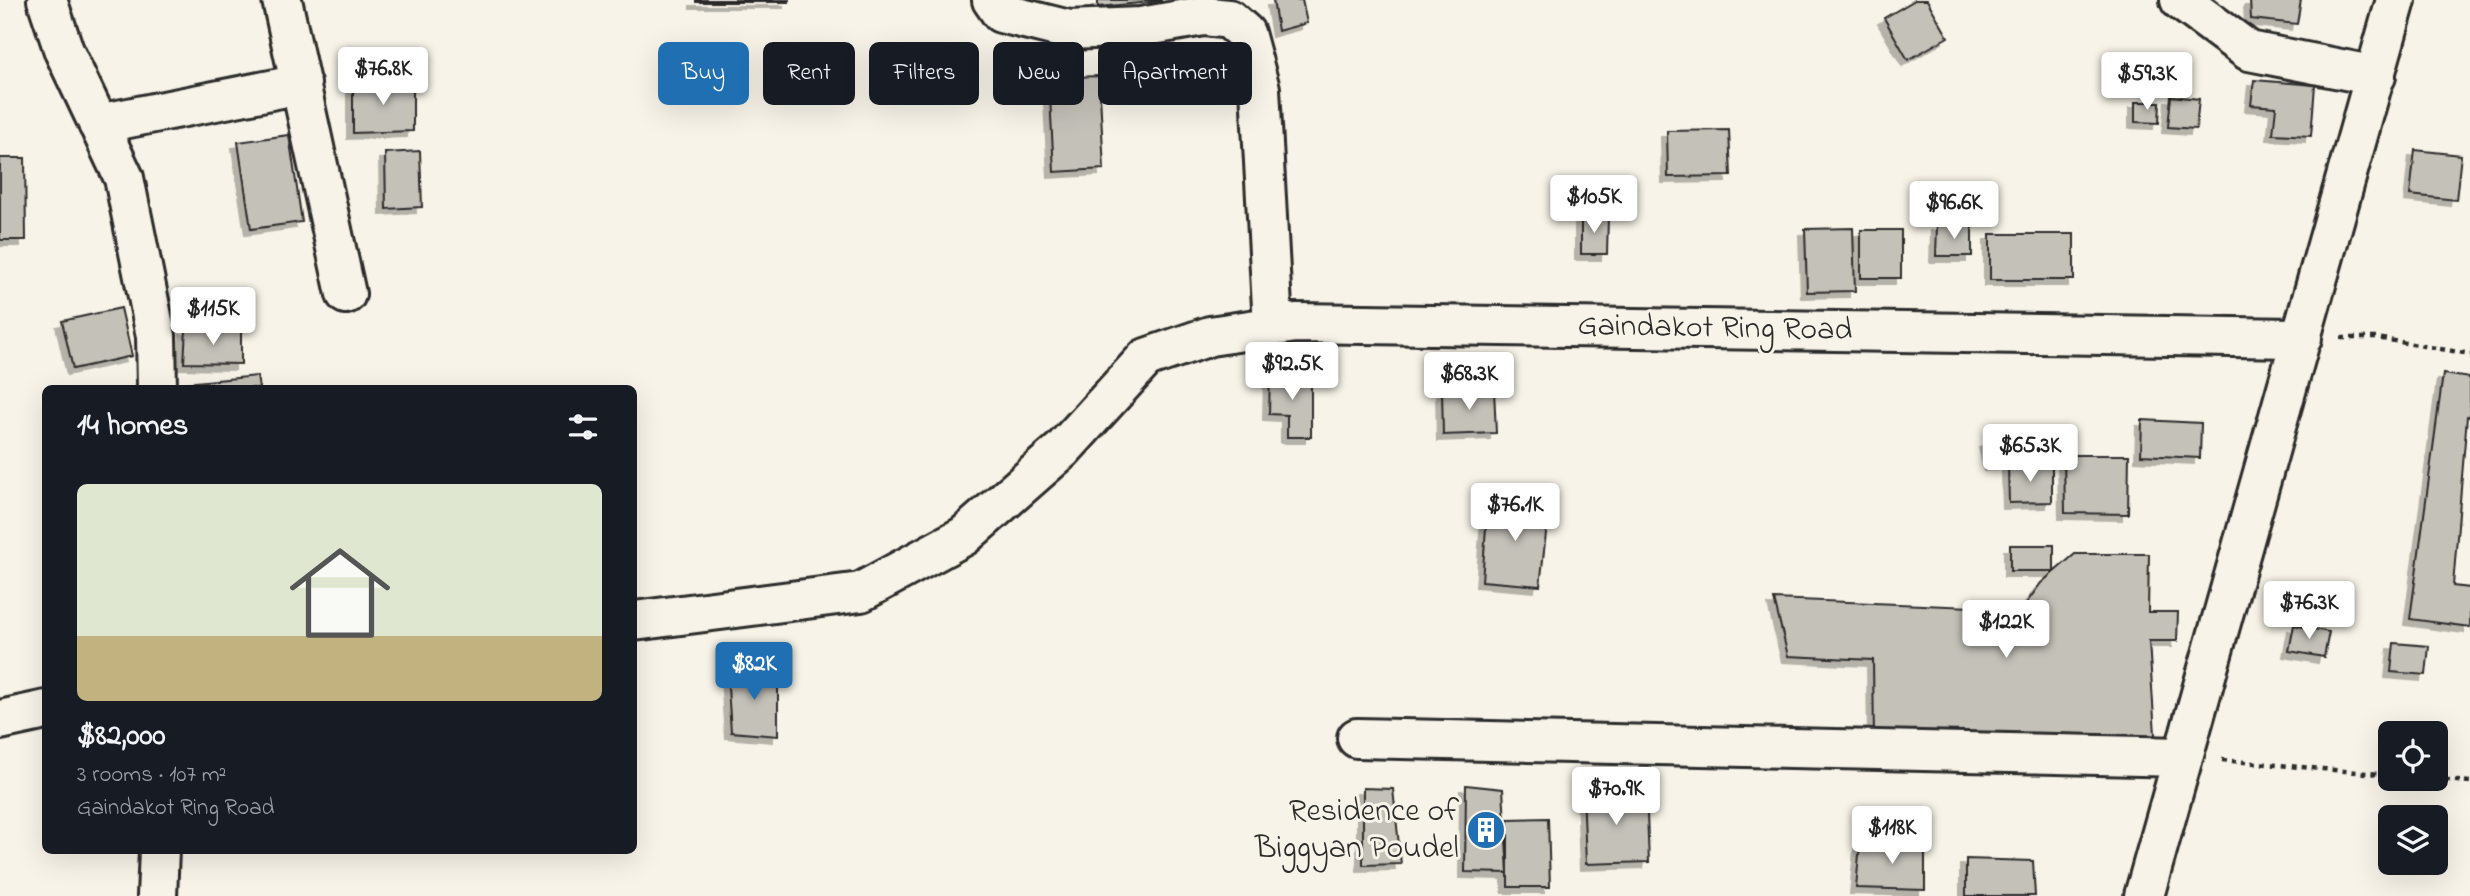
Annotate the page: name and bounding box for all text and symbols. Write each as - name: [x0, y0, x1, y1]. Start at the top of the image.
- chip: Buy: [658, 42, 749, 105]
- chip: Rent: [763, 42, 855, 105]
- chip: Filters: [869, 42, 979, 105]
- chip: New: [993, 42, 1084, 105]
- chip: Apartment: [1098, 42, 1252, 105]
- pin: $76.8K: [326, 48, 440, 107]
- pin: $59.3K: [2090, 52, 2204, 112]
- text: $76.8K: [354, 53, 412, 86]
- text: $59.3K: [2117, 58, 2177, 91]
- pin: $105K: [1545, 176, 1643, 235]
- text: $105K: [1566, 181, 1622, 214]
- pin: $96.6K: [1897, 182, 2011, 241]
- text: $96.6K: [1926, 187, 1982, 220]
- pin: $115K: [164, 288, 262, 347]
- text: $115K: [187, 293, 239, 326]
- street label: Gaindakot Ring Road: [1577, 303, 1853, 355]
- pin: $92.5K: [1235, 342, 1349, 402]
- text: $92.5K: [1261, 348, 1323, 381]
- pin: $68.3K: [1412, 352, 1526, 412]
- text: $68.3K: [1440, 358, 1498, 391]
- text: 14 homes: [77, 405, 188, 449]
- icon: filters: [564, 408, 602, 446]
- pin: $65.3K: [1973, 424, 2087, 484]
- text: $65.3K: [1999, 430, 2061, 463]
- pin: $76.1K: [1458, 484, 1572, 543]
- text: $76.1K: [1487, 489, 1543, 522]
- icon: home: [277, 530, 403, 656]
- pin: $76.3K: [2252, 582, 2366, 641]
- text: $76.3K: [2280, 587, 2338, 620]
- pin: $122K: [1957, 600, 2055, 660]
- text: $122K: [1978, 606, 2034, 639]
- pin: $82K: [713, 642, 795, 702]
- text: $82K: [731, 648, 777, 681]
- text: $82,000: [77, 715, 165, 759]
- map controls: [2378, 721, 2448, 875]
- button: locate: [2378, 721, 2448, 791]
- text: 3 rooms · 107 m²: [77, 759, 226, 792]
- pin: $70.9K: [1559, 768, 1673, 827]
- text: $70.9K: [1588, 773, 1644, 806]
- place label: Residence of Biggyan Poudel: [1254, 789, 1459, 873]
- text: Gaindakot Ring Road: [77, 792, 275, 825]
- button: layers: [2378, 805, 2448, 875]
- pin: $118K: [1843, 806, 1941, 866]
- building icon: Residence of Biggyan Poudel: [1465, 809, 1507, 851]
- text: $118K: [1868, 812, 1916, 845]

